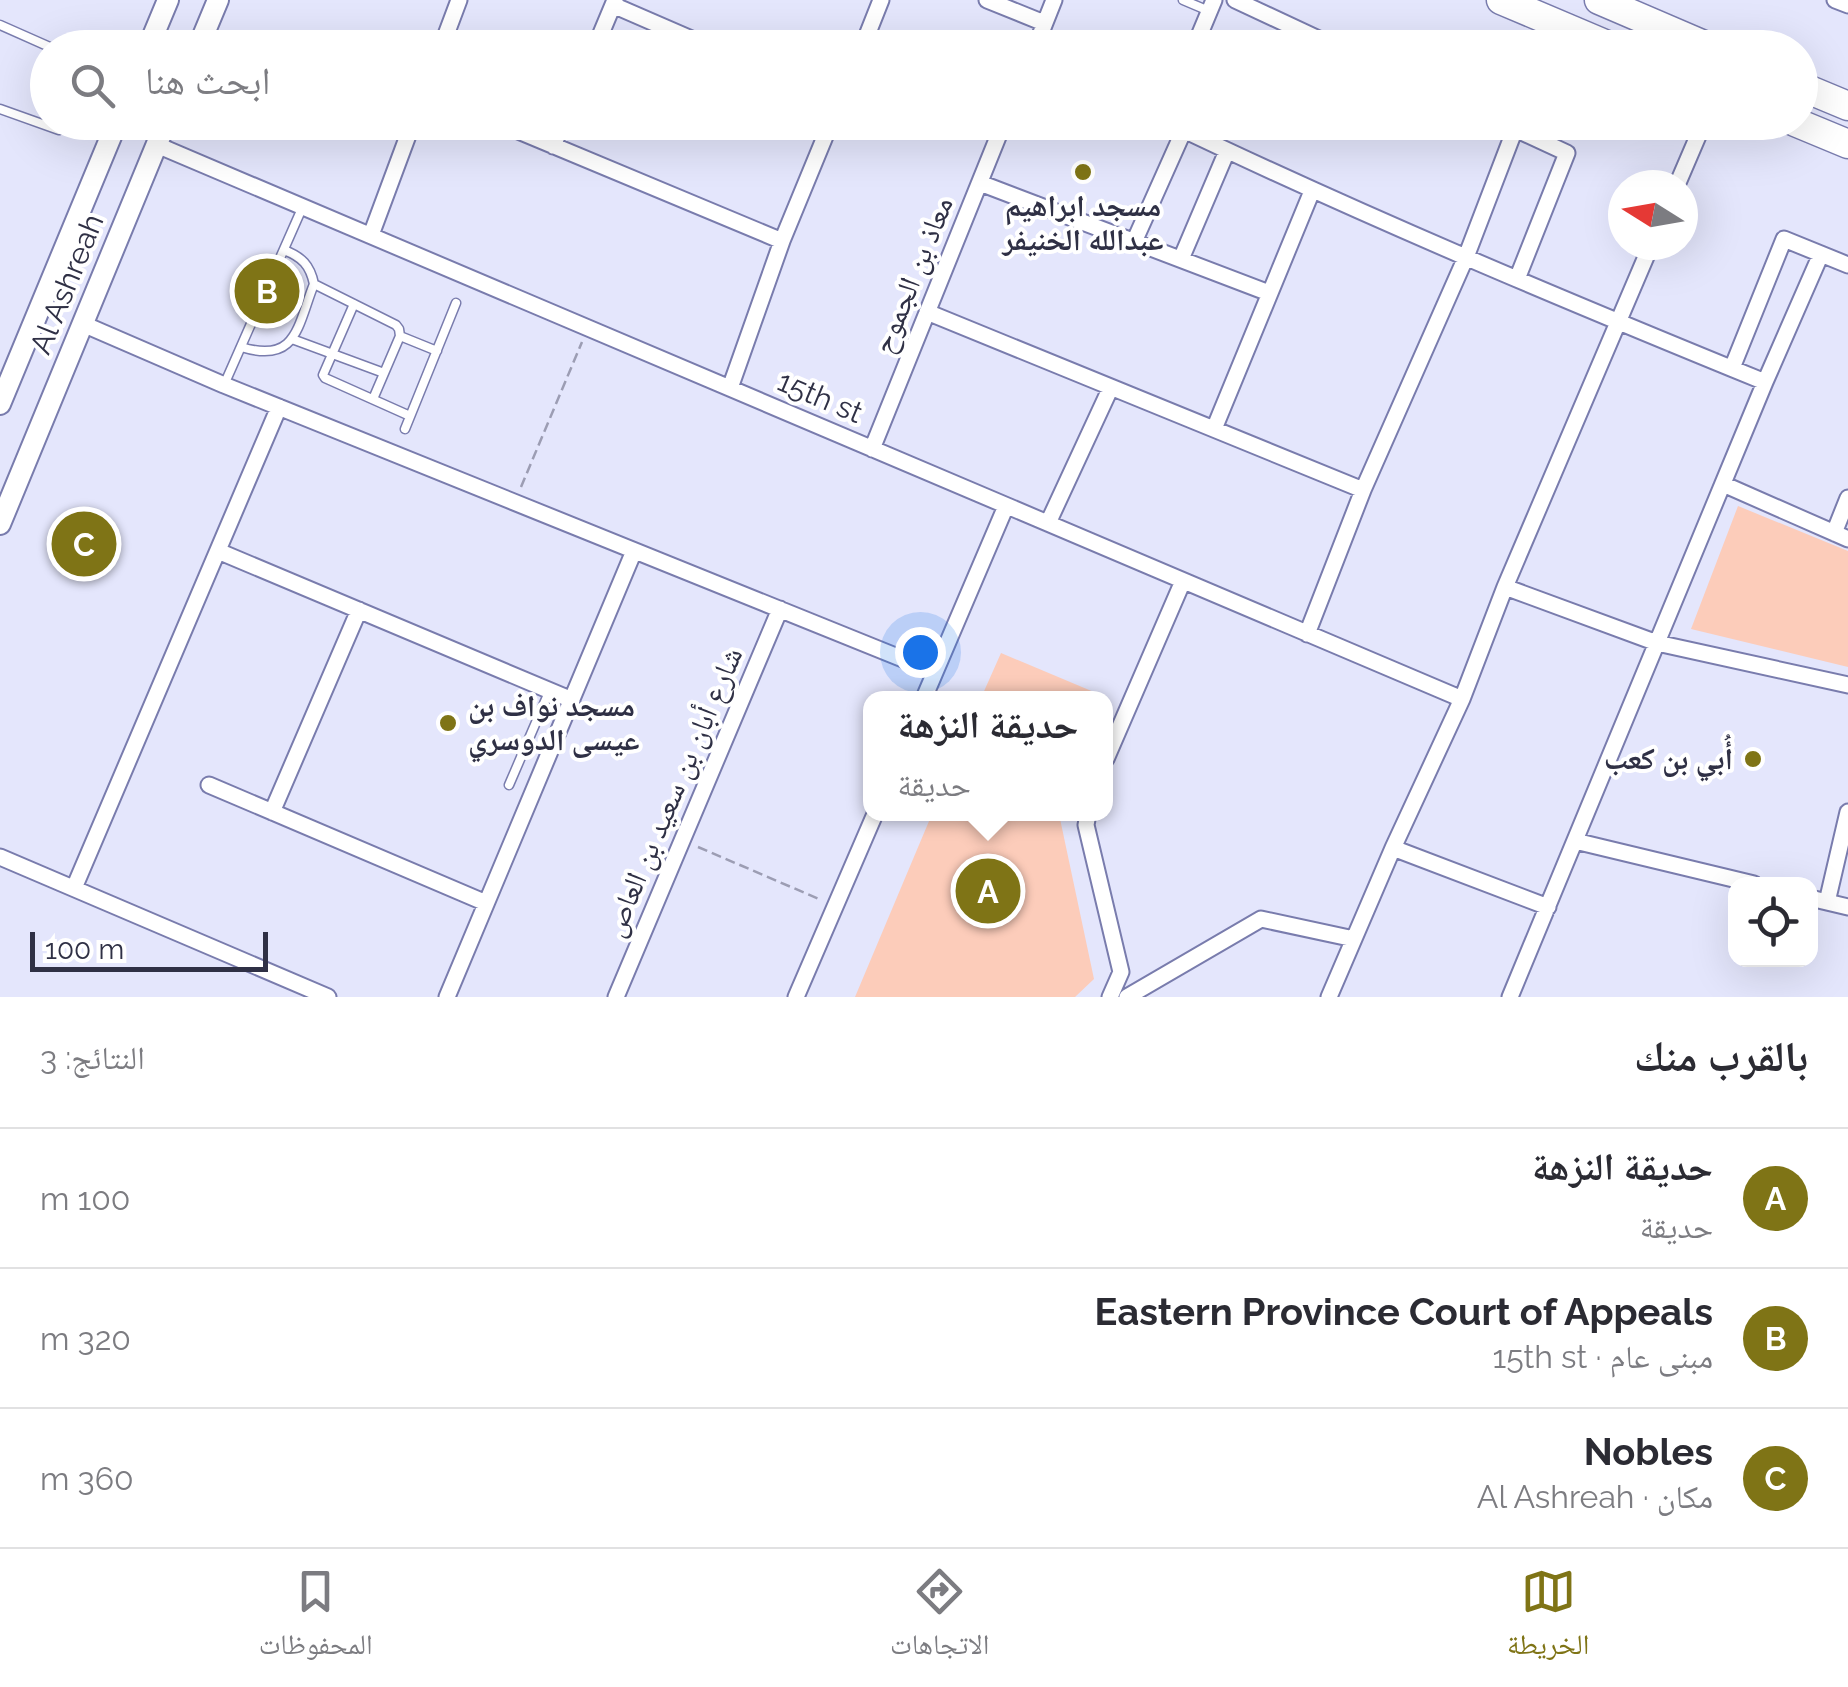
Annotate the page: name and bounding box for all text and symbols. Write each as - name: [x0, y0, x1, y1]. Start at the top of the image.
- search box: [30, 30, 1818, 140]
- icon: search: [65, 58, 120, 113]
- text: ابحث هنا: [145, 58, 271, 103]
- marker: مسجد ابراهيم عبدالله الخنيفر: [1072, 161, 1094, 183]
- north arrow: [1608, 170, 1698, 260]
- place label: مسجد ابراهيم عبدالله الخنيفر: [1001, 188, 1163, 257]
- street label: معاذ بن الجموح: [865, 191, 962, 359]
- street label: Al Ashreah: [23, 209, 110, 359]
- pin: B: [234, 254, 300, 328]
- street label: 15th st: [772, 363, 868, 430]
- pin: C: [52, 506, 116, 582]
- your location: [895, 627, 946, 678]
- street label: شارع أبان بن سعيد بن العاص: [595, 642, 751, 943]
- place label: مسجد نواف بن عيسى الدوسري: [468, 688, 640, 763]
- popup: [863, 691, 1113, 821]
- text: حديقة النزهة: [897, 702, 1079, 747]
- marker: مسجد نواف بن عيسى الدوسري: [437, 712, 459, 734]
- place label: أُبي بن كعب: [1604, 734, 1733, 782]
- marker: أُبي بن كعب: [1742, 748, 1764, 770]
- text: حديقة: [897, 766, 971, 803]
- pin: A: [956, 854, 1020, 928]
- map controls: [1728, 877, 1818, 967]
- button: locate: [1728, 877, 1818, 967]
- scale bar: [30, 927, 268, 971]
- text: 100 m: [45, 933, 124, 966]
- text: بالقرب منك: [1634, 1032, 1808, 1081]
- text: النتائج: 3: [40, 1039, 145, 1076]
- text: حديقة النزهة: [1532, 1144, 1713, 1189]
- text: 100 m: [40, 1180, 130, 1217]
- text: A: [1765, 1180, 1786, 1217]
- text: حديقة: [1640, 1208, 1713, 1245]
- text: Eastern Province Court of Appeals: [1095, 1289, 1713, 1334]
- text: 320 m: [40, 1320, 131, 1357]
- text: B: [1765, 1320, 1786, 1357]
- text: مبنى عام · 15th st: [1492, 1338, 1713, 1375]
- text: Nobles: [1584, 1429, 1713, 1474]
- text: 360 m: [40, 1460, 134, 1497]
- text: C: [1765, 1460, 1786, 1497]
- text: مكان · Al Ashreah: [1477, 1478, 1713, 1515]
- tab: المحفوظات: [259, 1564, 373, 1672]
- tab: الاتجاهات: [890, 1564, 989, 1672]
- tab: الخريطة: [1507, 1564, 1589, 1672]

